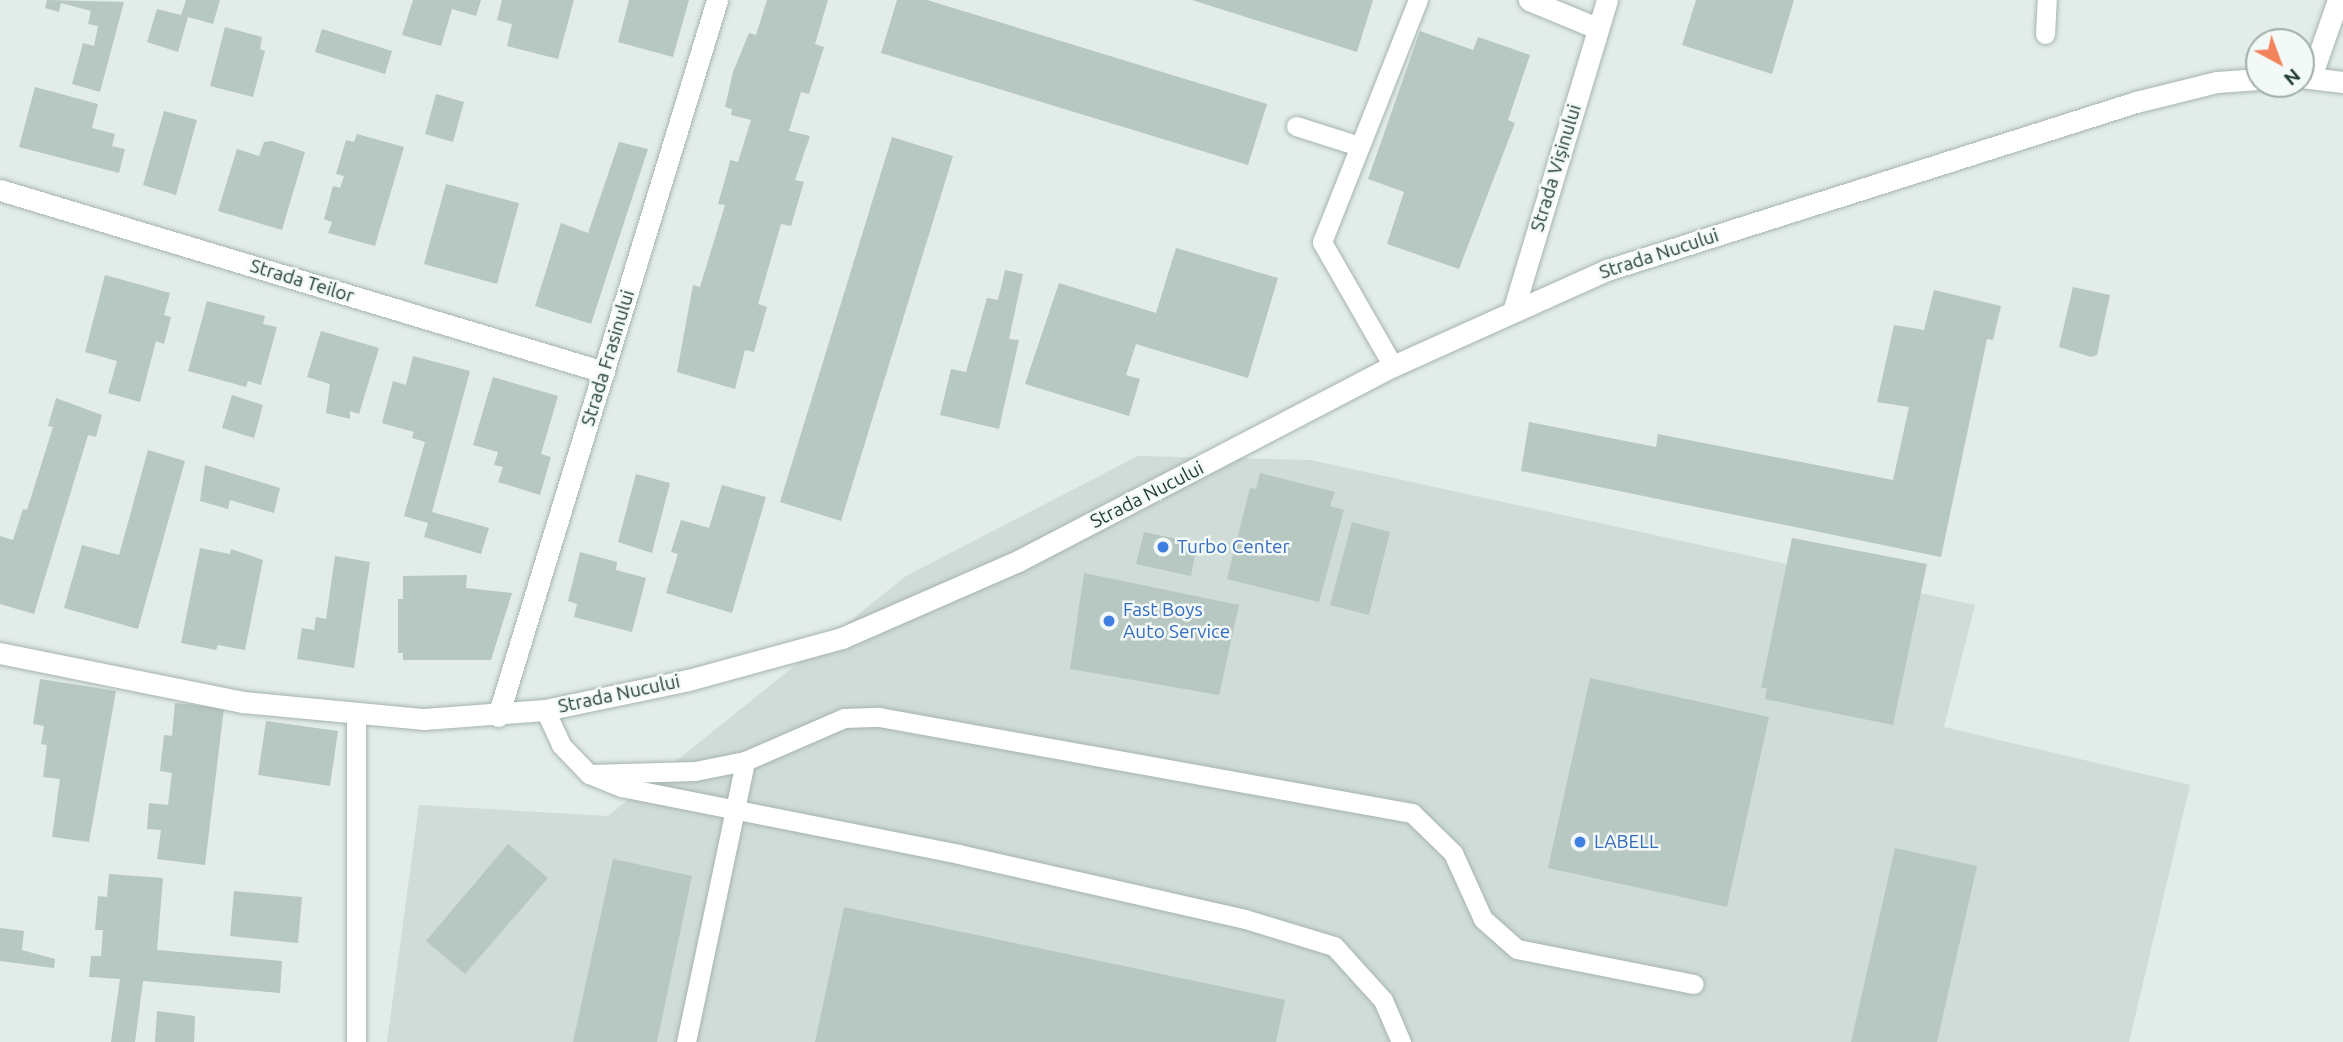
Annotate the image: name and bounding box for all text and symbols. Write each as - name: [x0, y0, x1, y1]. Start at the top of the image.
- north arrow: [2245, 28, 2315, 98]
- text: N: [2280, 64, 2305, 90]
- street label: Strada Vișinului: [1526, 102, 1586, 234]
- street label: Strada Nucului: [1596, 224, 1722, 284]
- street label: Strada Teilor: [247, 254, 357, 308]
- street label: Strada Frasinului: [576, 287, 640, 429]
- street label: Strada Nucului: [1087, 457, 1207, 533]
- place label: Turbo Center: [1177, 536, 1290, 558]
- marker: Turbo Center: [1155, 539, 1171, 555]
- place label: Fast Boys Auto Service: [1123, 599, 1230, 643]
- marker: Fast Boys Auto Service: [1101, 613, 1117, 629]
- street label: Strada Nucului: [556, 670, 682, 718]
- place label: LABELL: [1594, 831, 1659, 853]
- marker: LABELL: [1572, 834, 1588, 850]

